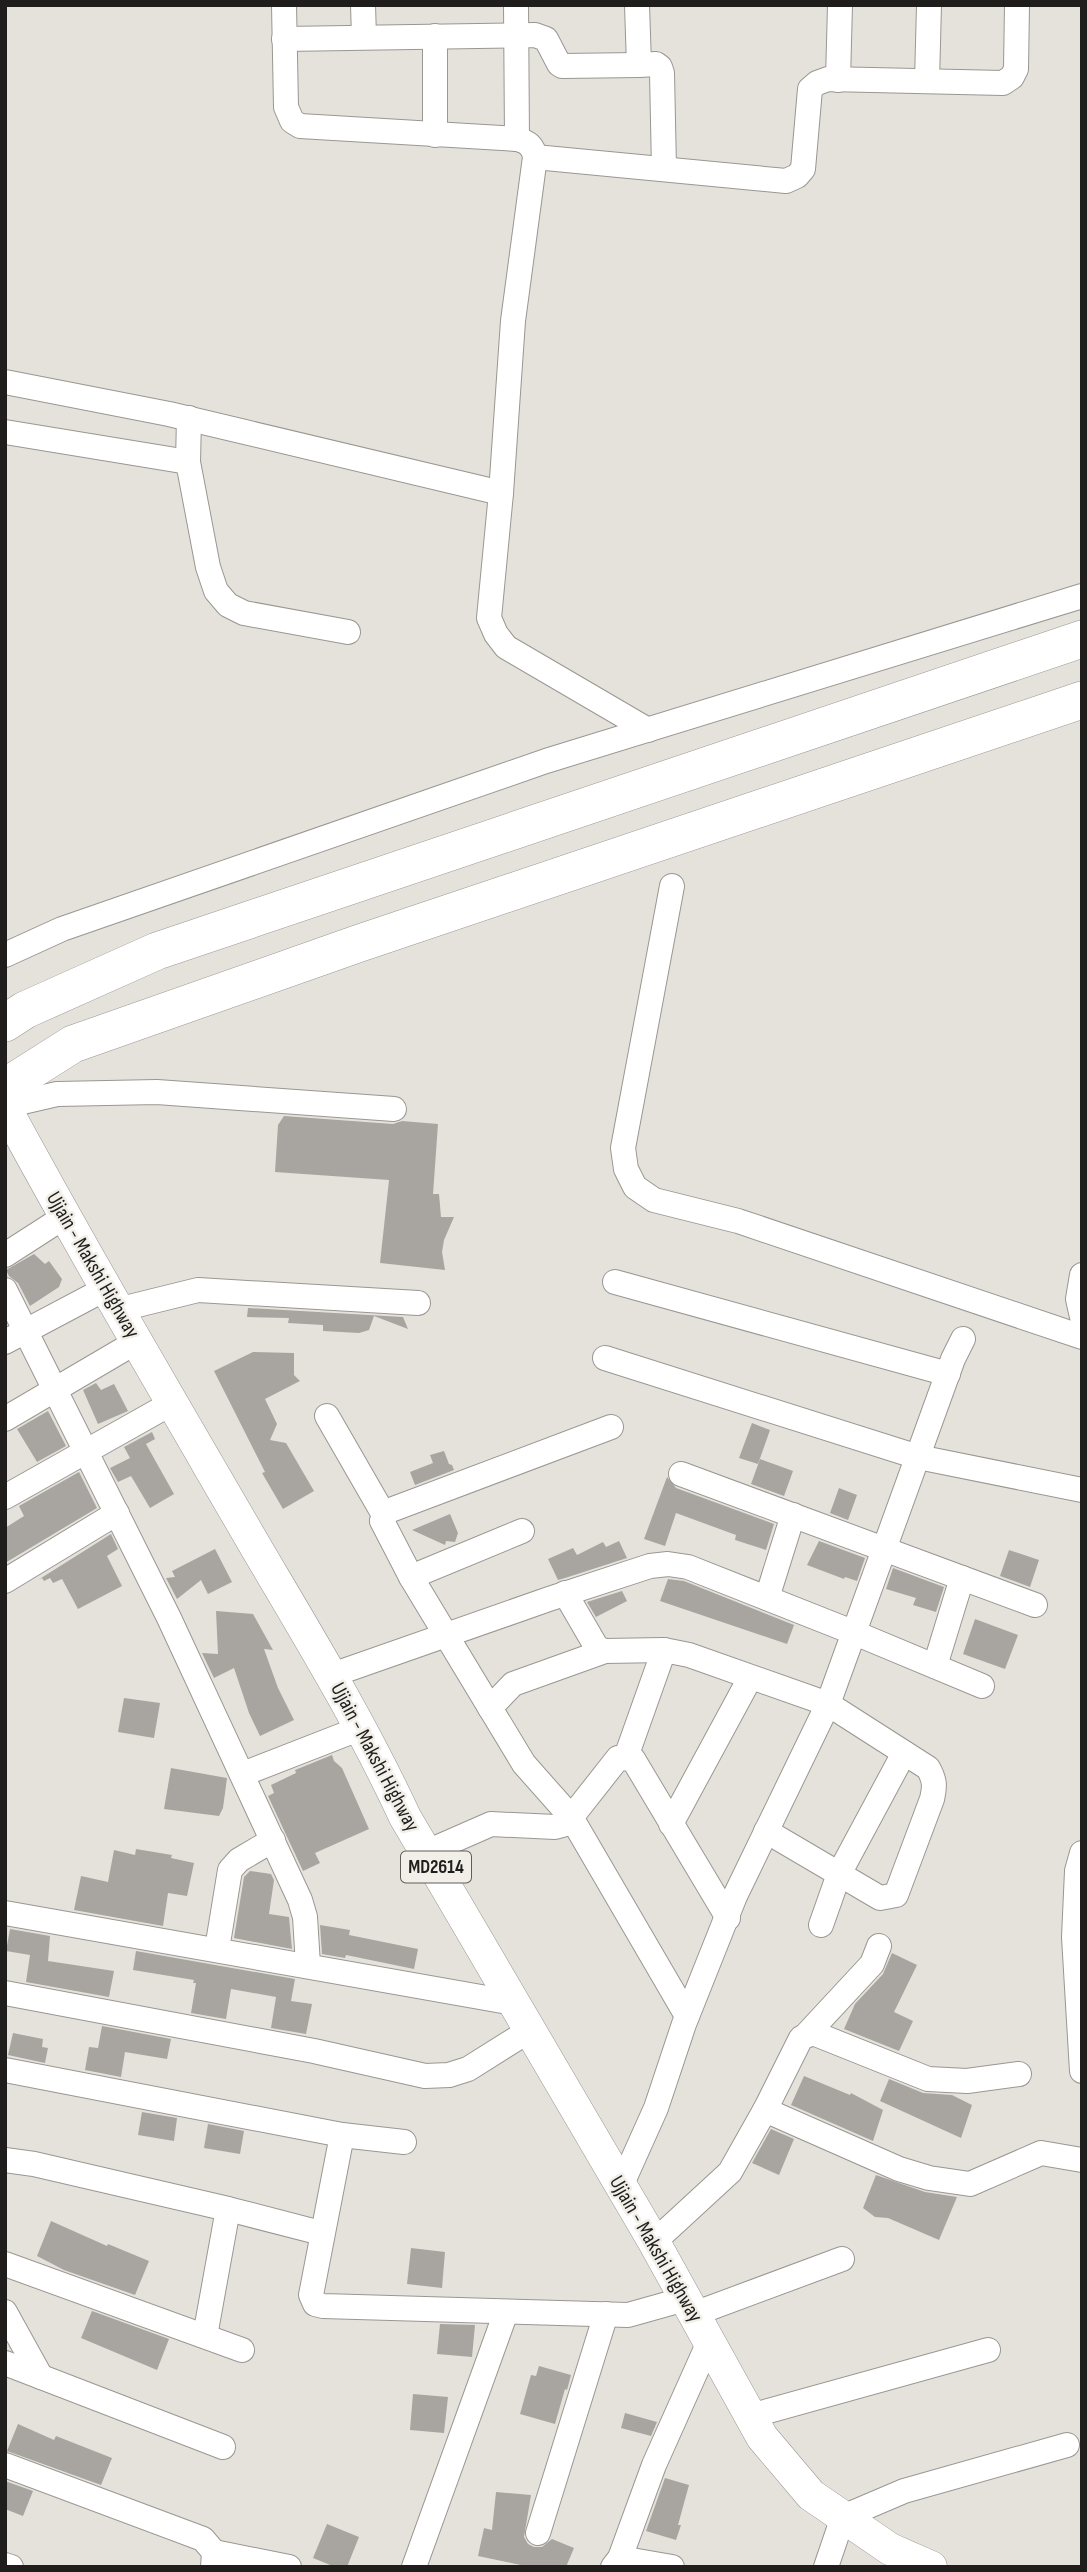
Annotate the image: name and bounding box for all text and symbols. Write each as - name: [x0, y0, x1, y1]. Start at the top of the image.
- street label: Ujjain - Makshi Highway: [41, 1187, 145, 1343]
- street label: Ujjain - Makshi Highway: [325, 1678, 425, 1836]
- road number: MD2614: [401, 1852, 471, 1882]
- street label: Ujjain - Makshi Highway: [604, 2171, 708, 2327]

